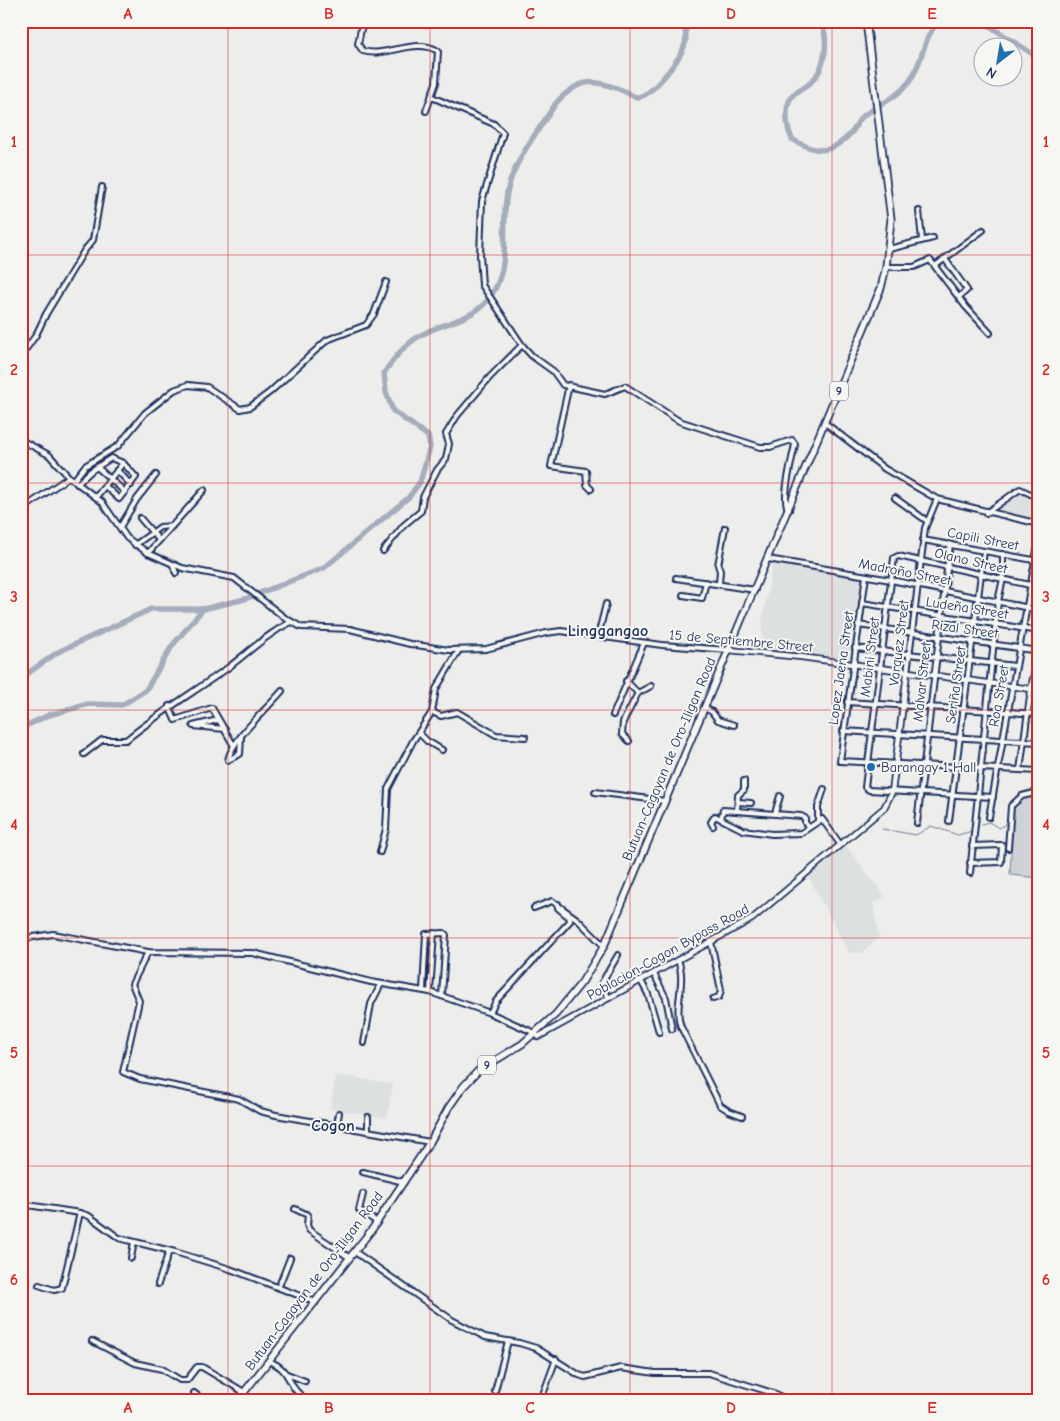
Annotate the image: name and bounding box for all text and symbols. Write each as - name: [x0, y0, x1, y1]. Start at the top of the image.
- text: A: [124, 5, 133, 23]
- text: B: [324, 5, 334, 23]
- text: C: [525, 5, 535, 23]
- text: D: [726, 5, 736, 23]
- text: E: [927, 5, 937, 23]
- north arrow: [972, 38, 1022, 88]
- text: N: [983, 63, 1000, 82]
- text: 1: [11, 133, 17, 151]
- text: 1: [1043, 133, 1049, 151]
- text: 2: [10, 361, 18, 379]
- text: 2: [1042, 361, 1050, 379]
- road number: 9: [830, 382, 848, 401]
- street label: Capili Street: [946, 524, 1021, 554]
- street label: Olano Street: [933, 544, 1010, 578]
- street label: Madroño Street: [857, 555, 954, 589]
- text: 3: [10, 588, 18, 606]
- text: 3: [1042, 588, 1050, 606]
- street label: Ludeña Street: [925, 593, 1010, 623]
- street label: Varquez Street: [885, 598, 913, 687]
- street label: Lopez Jaena Street: [825, 609, 858, 726]
- street label: Mabini Street: [857, 615, 883, 698]
- street label: Rizal Street: [930, 616, 1000, 642]
- district label: Linggangao: [568, 622, 648, 640]
- street label: 15 de Septiembre Street: [668, 626, 815, 656]
- street label: Malvar Street: [909, 640, 935, 723]
- street label: Seriña Street: [942, 644, 970, 725]
- street label: Butuan-Cagayan de Oro-Iligan Road: [618, 655, 720, 863]
- street label: Roa Street: [985, 663, 1013, 728]
- place label: Barangay 1 Hall: [881, 759, 976, 776]
- marker: Barangay 1 Hall: [865, 761, 877, 773]
- text: 4: [10, 816, 18, 834]
- text: 4: [1042, 816, 1050, 834]
- street label: Poblacion-Cogon Bypass Road: [584, 900, 752, 1004]
- text: 5: [10, 1044, 18, 1062]
- text: 5: [1042, 1044, 1050, 1062]
- road number: 9: [478, 1056, 496, 1074]
- district label: Cogon: [311, 1117, 355, 1135]
- street label: Butuan-Cagayan de Oro-Iligan Road: [241, 1188, 387, 1374]
- text: 6: [10, 1271, 18, 1289]
- text: 6: [1042, 1271, 1050, 1289]
- text: A: [124, 1399, 133, 1417]
- text: B: [324, 1399, 334, 1417]
- text: C: [525, 1399, 535, 1417]
- text: D: [726, 1399, 736, 1417]
- text: E: [927, 1399, 937, 1417]

